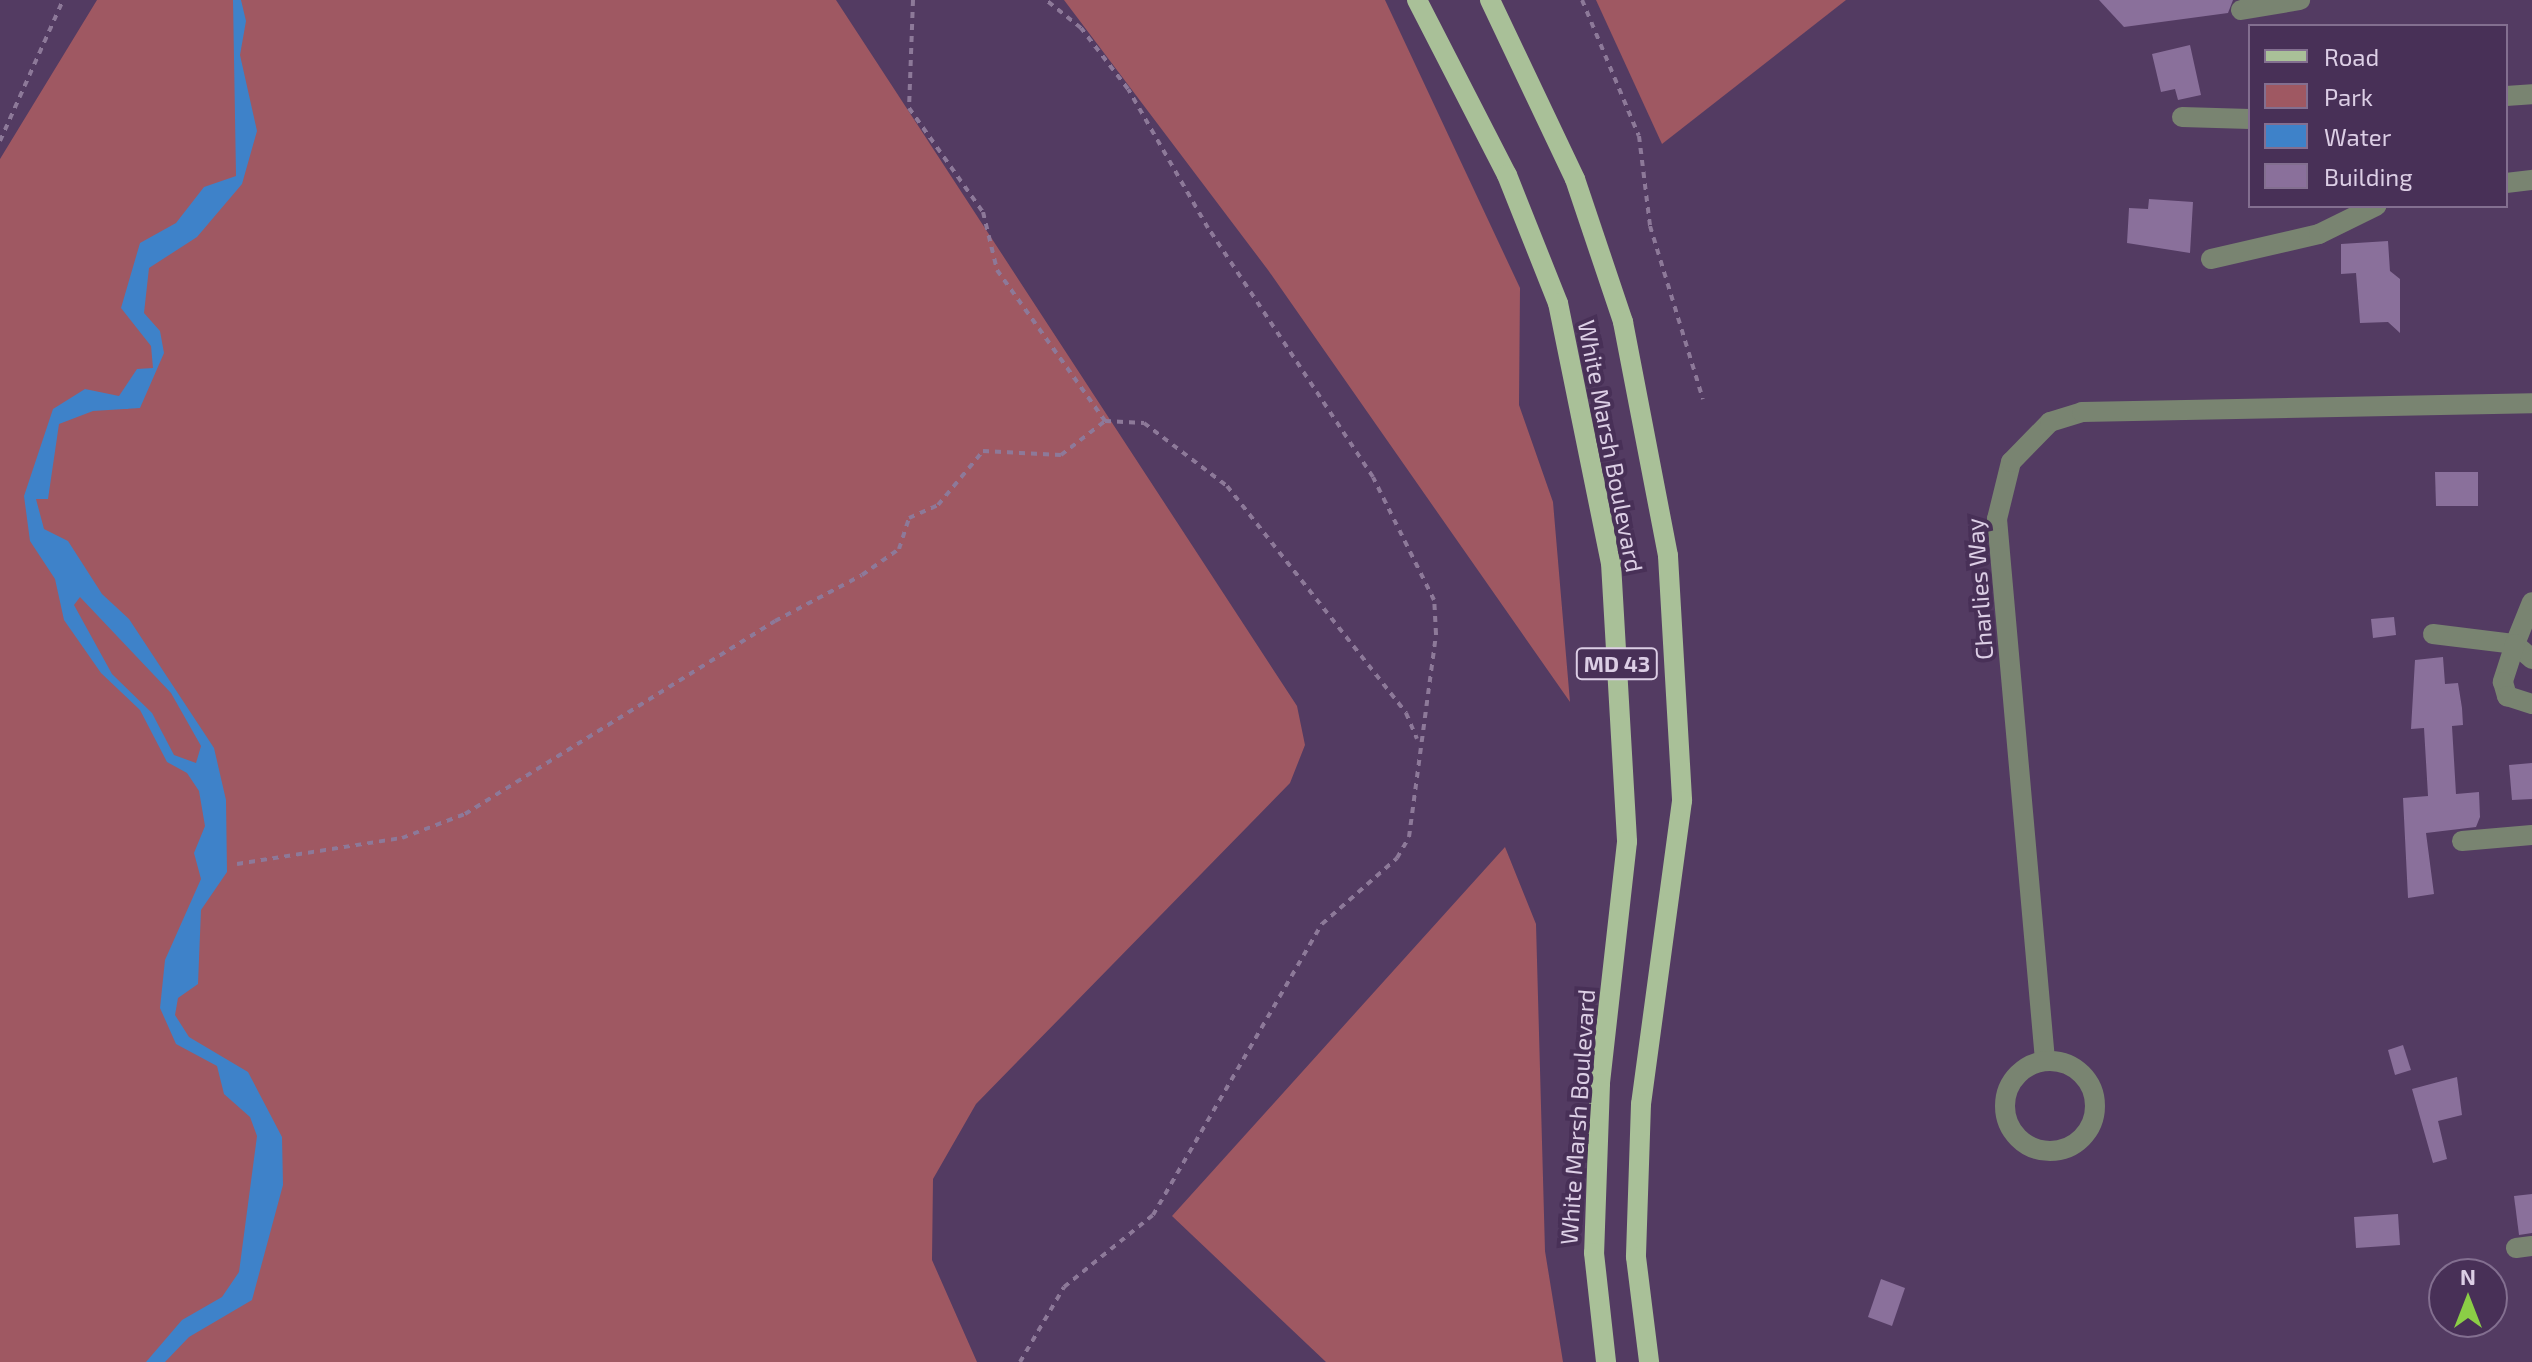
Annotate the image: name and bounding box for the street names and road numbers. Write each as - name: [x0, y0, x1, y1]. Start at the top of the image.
- street label: White Marsh Boulevard: [1572, 317, 1650, 575]
- street label: Charlies Way: [1960, 517, 1998, 661]
- road number: MD 43: [1575, 646, 1659, 682]
- street label: White Marsh Boulevard: [1554, 988, 1600, 1246]

